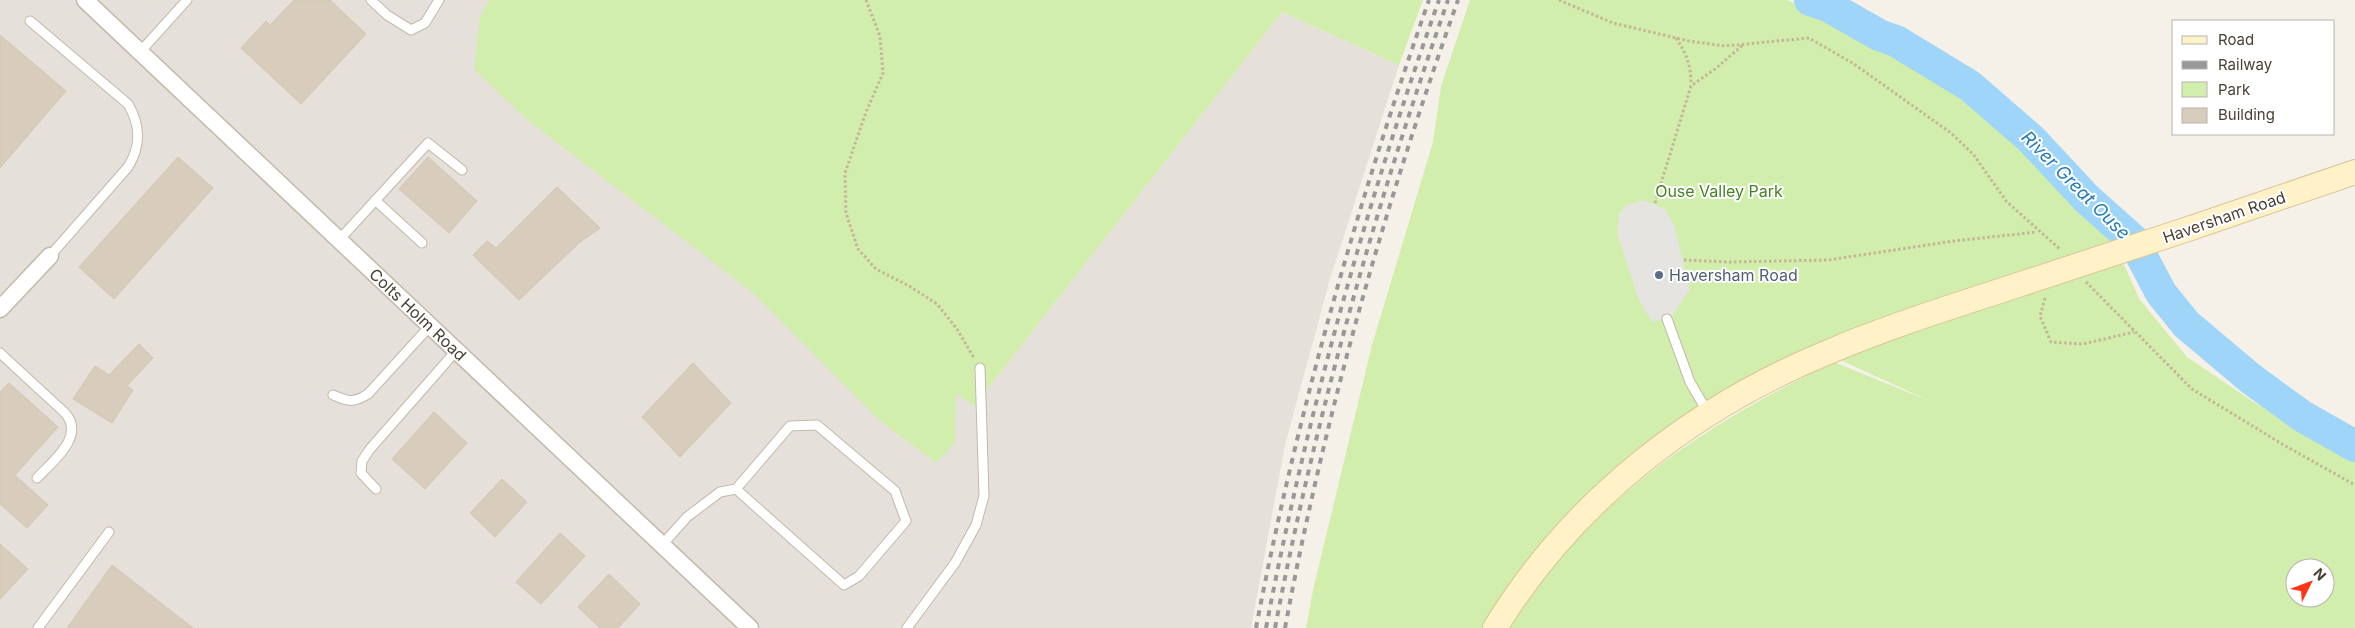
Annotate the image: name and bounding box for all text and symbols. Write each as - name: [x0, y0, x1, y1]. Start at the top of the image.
- legend: [2172, 20, 2335, 135]
- text: Road: [2218, 30, 2254, 49]
- text: Railway: [2218, 55, 2273, 74]
- text: Park: [2218, 80, 2251, 99]
- text: Building: [2218, 105, 2275, 124]
- water label: River Great Ouse: [2017, 126, 2135, 244]
- park label: Ouse Valley Park: [1655, 181, 1783, 201]
- street label: Haversham Road: [2160, 187, 2288, 247]
- street label: Colts Holm Road: [365, 264, 471, 365]
- place label: Haversham Road: [1669, 265, 1798, 285]
- marker: Haversham Road: [1653, 269, 1665, 281]
- north arrow: [2285, 558, 2335, 608]
- text: N: [2310, 564, 2330, 584]

